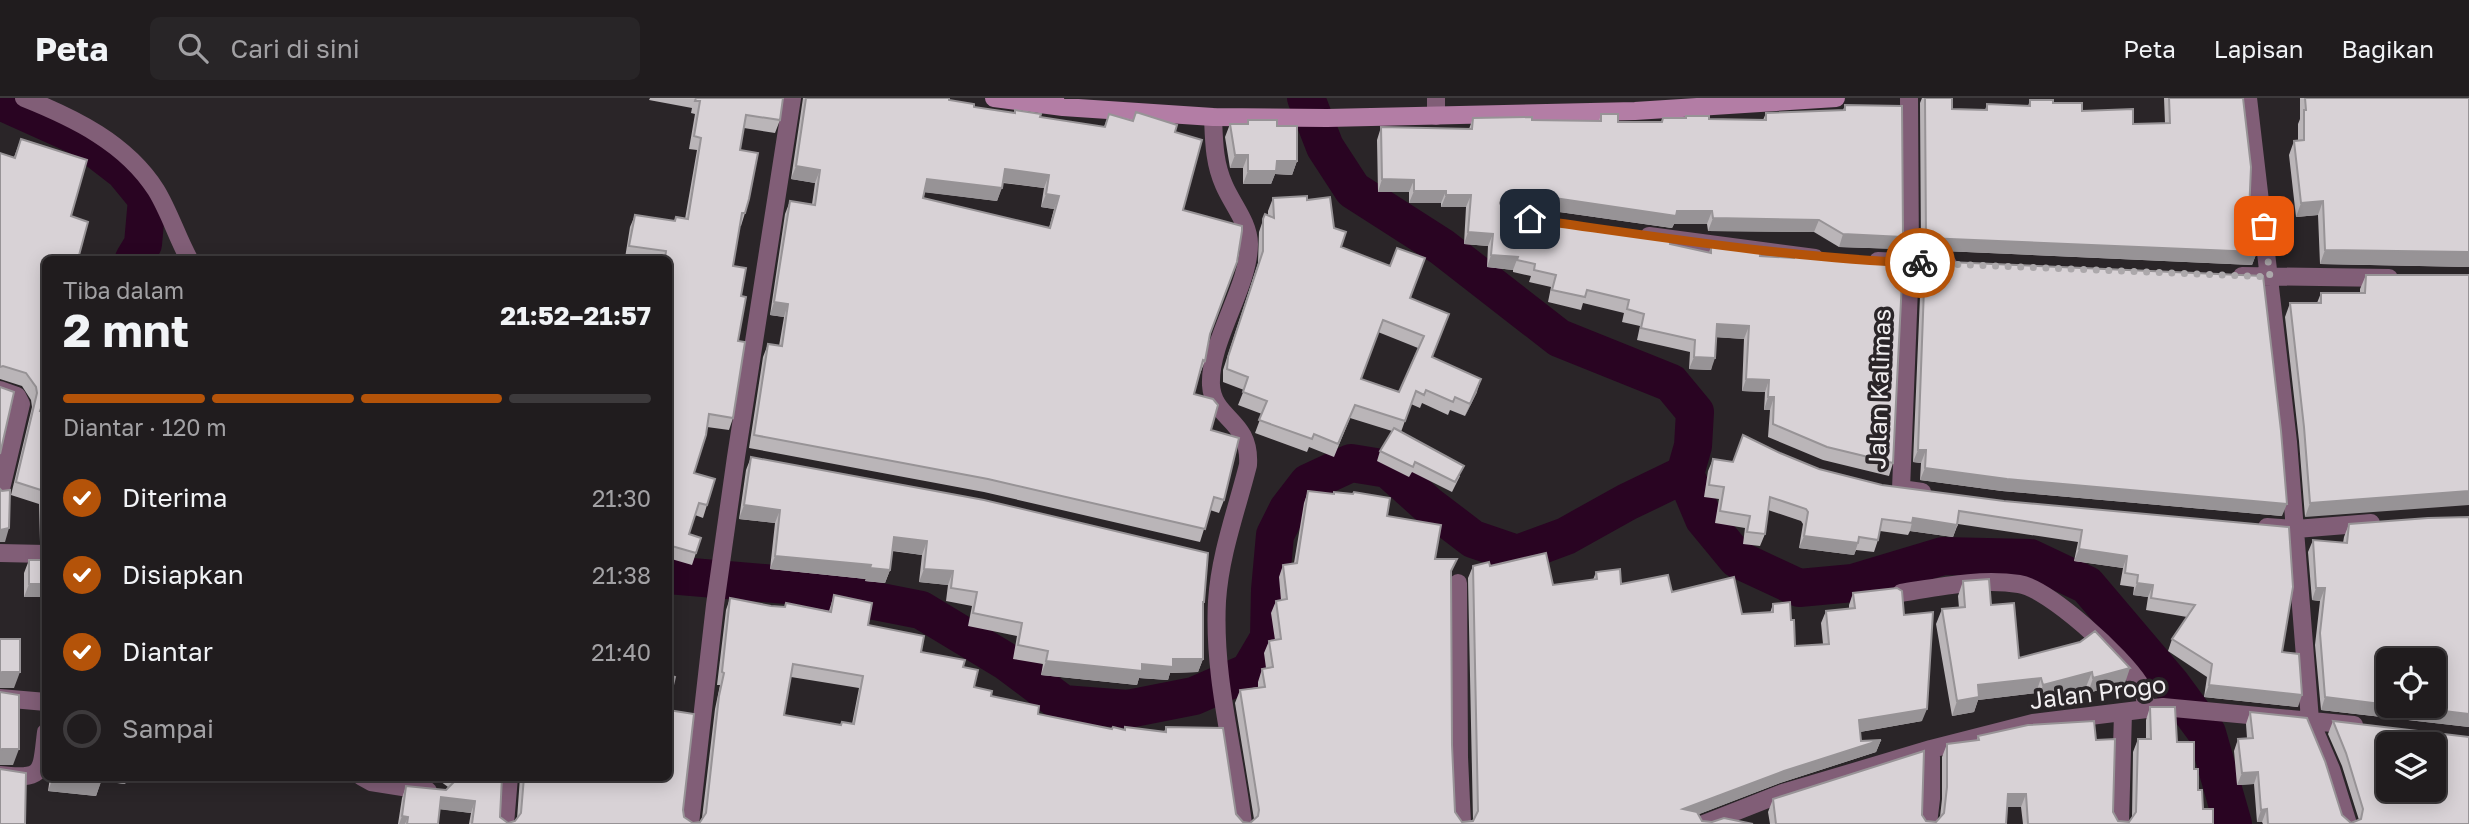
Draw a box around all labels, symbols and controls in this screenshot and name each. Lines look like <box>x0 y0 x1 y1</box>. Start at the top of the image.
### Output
search box <box>150 17 640 80</box>
text: Peta <box>35 29 108 68</box>
icon: search <box>174 29 212 67</box>
text: Cari di sini <box>230 33 360 64</box>
text: Peta <box>2123 34 2176 63</box>
text: Lapisan <box>2214 34 2304 63</box>
text: Bagikan <box>2342 34 2434 63</box>
pin <box>1500 189 1560 249</box>
pin <box>2234 196 2294 256</box>
icon: home <box>1511 200 1549 238</box>
icon: bag <box>2245 207 2283 245</box>
courier <box>1885 228 1955 298</box>
icon: bike <box>1901 244 1939 282</box>
text: Tiba dalam <box>63 276 184 304</box>
text: 21:52–21:57 <box>500 300 651 331</box>
text: 2 mnt <box>63 302 189 357</box>
street label: Jalan Kalimas <box>1861 308 1896 470</box>
text: Diantar · 120 m <box>63 413 227 441</box>
icon: check <box>63 479 101 517</box>
text: Diterima <box>122 482 227 513</box>
text: 21:30 <box>592 484 651 512</box>
icon: check <box>63 556 101 594</box>
text: Disiapkan <box>122 559 244 590</box>
text: 21:38 <box>592 561 651 589</box>
icon: check <box>63 633 101 671</box>
text: Diantar <box>122 636 213 667</box>
text: 21:40 <box>591 638 651 666</box>
map controls <box>2376 648 2446 802</box>
button: locate <box>2376 648 2446 718</box>
street label: Jalan Progo <box>2028 669 2168 714</box>
text: Sampai <box>122 713 214 744</box>
button: layers <box>2376 732 2446 802</box>

